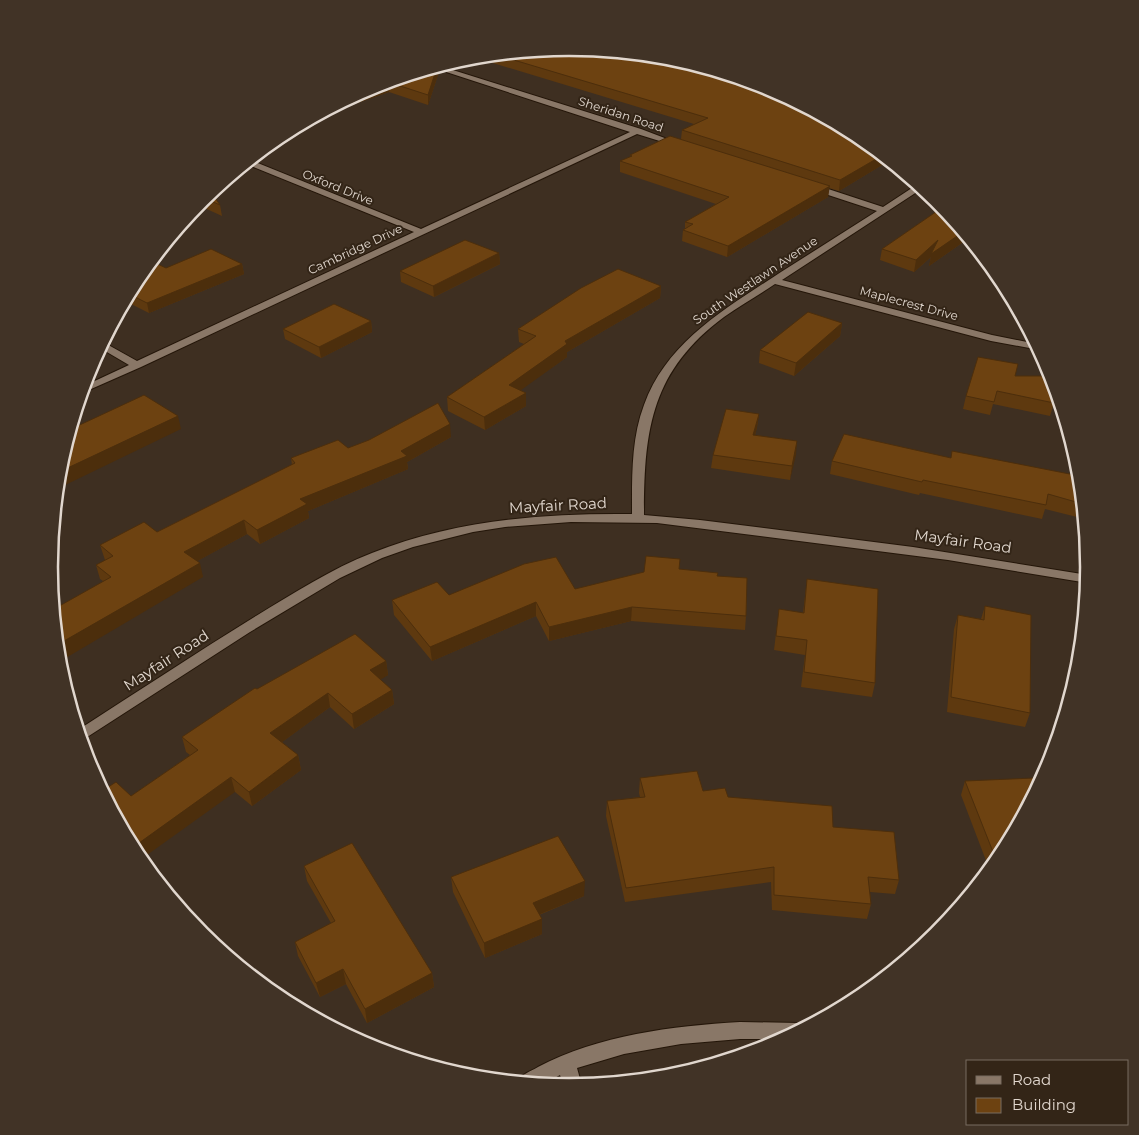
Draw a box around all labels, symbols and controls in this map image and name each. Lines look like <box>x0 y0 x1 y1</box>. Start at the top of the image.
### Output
street label: Sheridan Road <box>577 93 665 135</box>
street label: Oxford Drive <box>300 166 376 208</box>
street label: Cambridge Drive <box>305 221 405 277</box>
street label: South Westlawn Avenue <box>690 233 820 327</box>
street label: Maplecrest Drive <box>858 283 960 323</box>
street label: Mayfair Road <box>509 493 607 517</box>
street label: Mayfair Road <box>913 525 1013 557</box>
street label: Mayfair Road <box>120 625 212 695</box>
legend <box>966 1060 1129 1125</box>
text: Road <box>1012 1070 1051 1089</box>
text: Building <box>1012 1095 1076 1114</box>

